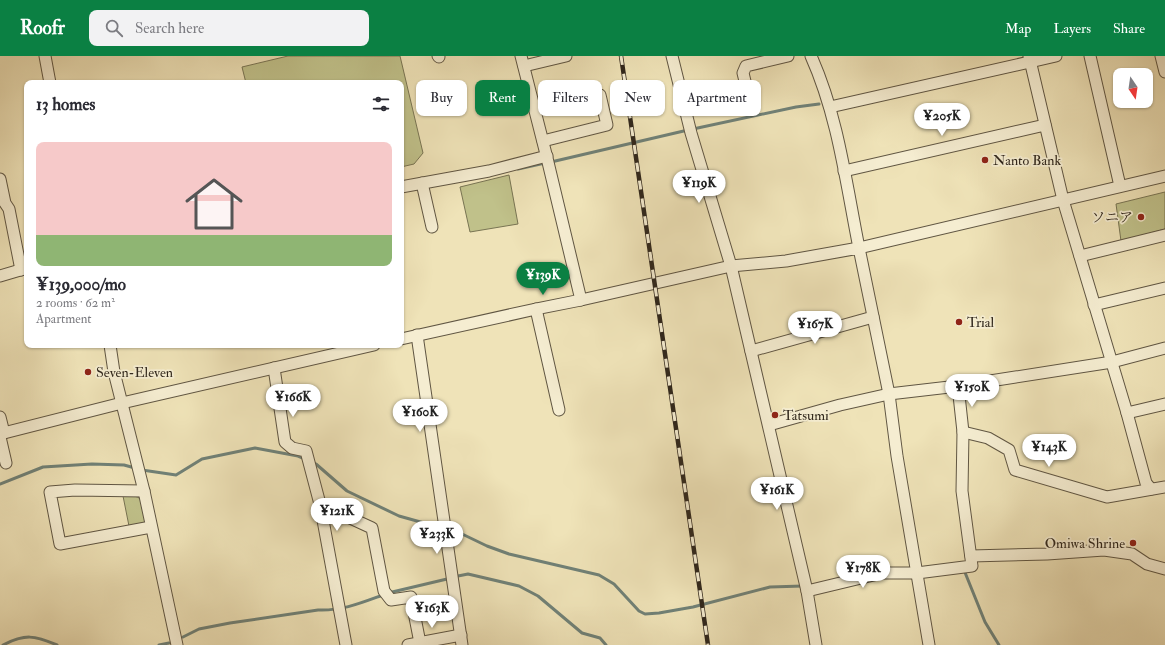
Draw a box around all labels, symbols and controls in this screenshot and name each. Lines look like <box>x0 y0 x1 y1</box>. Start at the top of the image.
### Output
search box <box>89 10 369 46</box>
text: Roofr <box>20 16 65 40</box>
icon: search <box>103 17 125 39</box>
text: Search here <box>135 19 204 38</box>
text: Map <box>1005 20 1031 37</box>
text: Layers <box>1053 20 1091 37</box>
text: Share <box>1113 20 1145 37</box>
north arrow <box>1113 68 1153 108</box>
map controls <box>1113 68 1153 108</box>
chip: Buy <box>416 80 467 116</box>
chip: Rent <box>475 80 530 116</box>
chip: Filters <box>538 80 602 116</box>
chip: New <box>610 80 665 116</box>
chip: Apartment <box>673 80 761 116</box>
icon: filters <box>370 93 392 115</box>
text: 13 homes <box>36 94 95 115</box>
pin: ¥205K <box>914 103 970 137</box>
text: ¥205K <box>923 108 961 124</box>
place label: Nanto Bank <box>993 152 1061 169</box>
marker: Nanto Bank <box>980 155 990 165</box>
icon: home <box>178 168 250 240</box>
pin: ¥119K <box>671 170 727 204</box>
text: ¥119K <box>682 175 716 191</box>
place label: ソニア <box>1091 209 1133 226</box>
marker: ソニア <box>1136 212 1146 222</box>
pin: ¥139K <box>515 262 571 296</box>
text: ¥139K <box>525 267 561 283</box>
text: ¥139,000/mo <box>36 274 126 295</box>
text: 2 rooms · 62 m² <box>36 295 115 311</box>
text: Apartment <box>36 311 92 327</box>
pin: ¥167K <box>787 311 843 345</box>
place label: Trial <box>967 314 995 331</box>
text: ¥167K <box>797 316 833 332</box>
marker: Trial <box>954 317 964 327</box>
place label: Seven-Eleven <box>96 364 173 381</box>
marker: Seven-Eleven <box>83 367 93 377</box>
pin: ¥150K <box>944 374 1000 408</box>
text: ¥150K <box>954 379 990 395</box>
pin: ¥166K <box>265 384 321 418</box>
text: ¥166K <box>275 389 311 405</box>
pin: ¥160K <box>392 399 448 433</box>
text: ¥160K <box>402 404 438 420</box>
place label: Tatsumi <box>783 407 829 424</box>
marker: Tatsumi <box>770 410 780 420</box>
pin: ¥143K <box>1021 434 1077 468</box>
text: ¥143K <box>1031 439 1067 455</box>
pin: ¥161K <box>749 477 805 511</box>
text: ¥161K <box>760 482 794 498</box>
pin: ¥121K <box>309 498 365 532</box>
text: ¥121K <box>320 503 354 519</box>
pin: ¥233K <box>409 521 465 555</box>
text: ¥233K <box>419 526 455 542</box>
place label: Omiwa Shrine <box>1045 535 1125 552</box>
marker: Omiwa Shrine <box>1128 538 1138 548</box>
pin: ¥178K <box>835 555 891 589</box>
text: ¥178K <box>845 560 881 576</box>
pin: ¥163K <box>404 595 460 629</box>
text: ¥163K <box>415 600 449 616</box>

